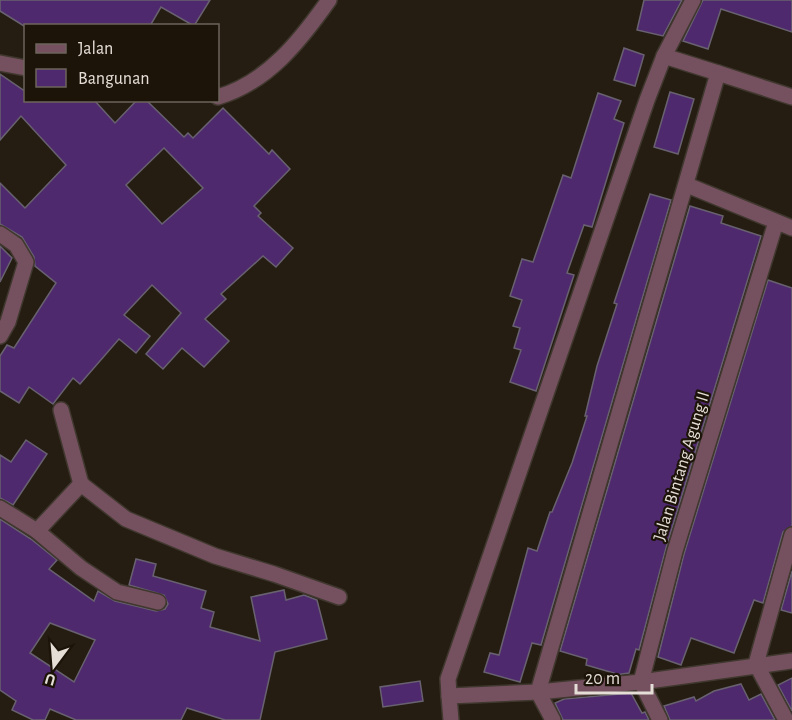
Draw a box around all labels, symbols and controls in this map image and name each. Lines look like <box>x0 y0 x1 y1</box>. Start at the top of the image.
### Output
legend <box>24 24 219 102</box>
text: Jalan <box>78 40 113 58</box>
text: Bangunan <box>78 70 150 88</box>
street label: Jalan Bintang Agung II <box>651 389 713 543</box>
north arrow <box>24 636 84 696</box>
scale bar <box>576 657 652 695</box>
text: U <box>43 670 57 689</box>
text: 20 m <box>585 670 620 688</box>

